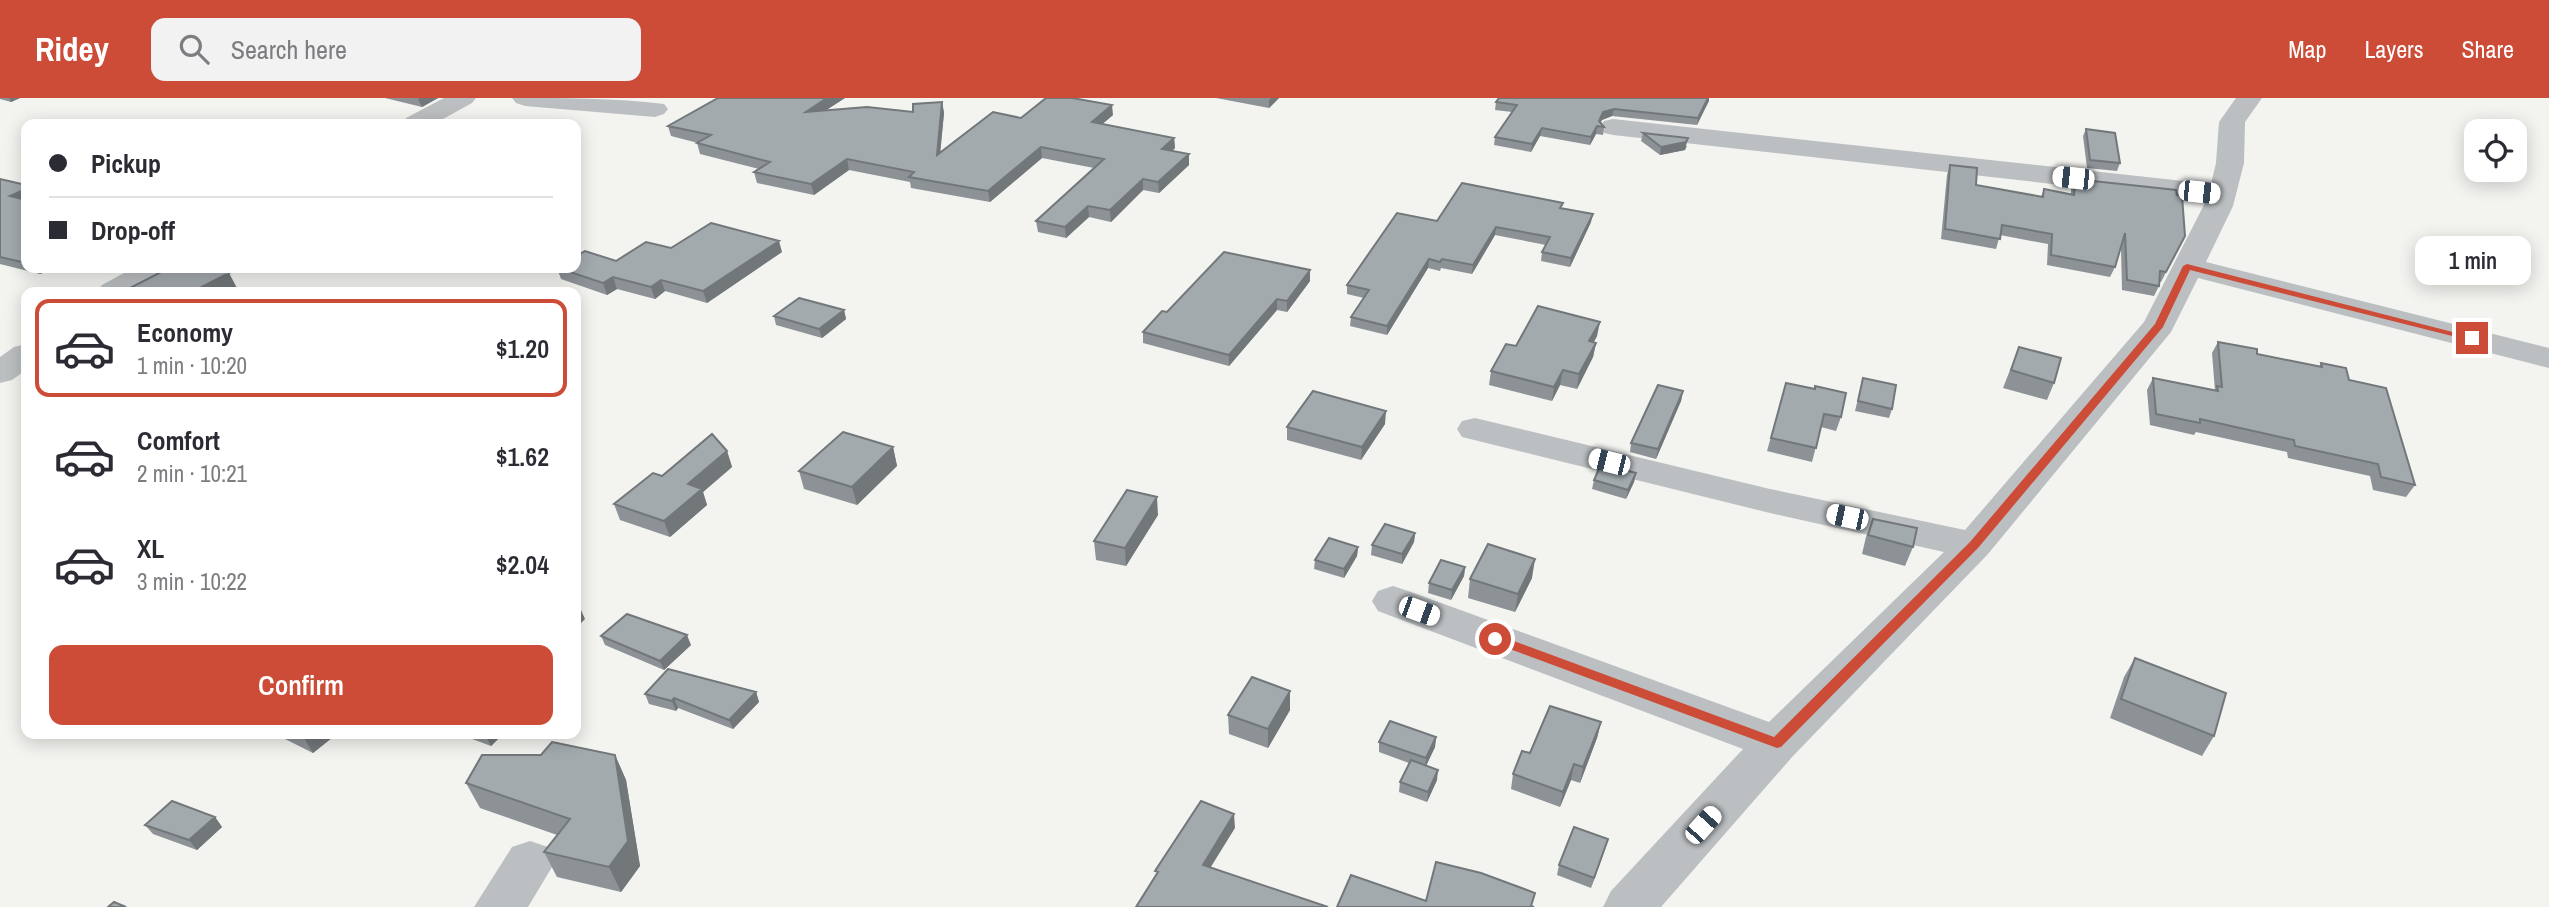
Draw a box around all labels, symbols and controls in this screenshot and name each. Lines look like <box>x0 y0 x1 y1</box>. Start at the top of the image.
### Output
search box <box>151 18 641 81</box>
text: Ridey <box>35 27 109 71</box>
icon: search <box>175 30 213 68</box>
text: Search here <box>231 32 347 67</box>
text: Map <box>2288 33 2326 65</box>
text: Layers <box>2364 33 2423 65</box>
text: Share <box>2461 33 2514 65</box>
map controls <box>2464 119 2527 182</box>
button: locate <box>2464 119 2527 182</box>
text: Pickup <box>91 146 161 181</box>
car <box>2052 165 2095 191</box>
car <box>2178 179 2221 205</box>
text: Drop-off <box>91 213 175 248</box>
callout: 1 min <box>2414 236 2530 286</box>
text: 1 min <box>2449 245 2497 276</box>
text: Economy <box>137 315 233 350</box>
icon: car <box>53 317 116 380</box>
route end <box>2456 322 2488 354</box>
text: $1.20 <box>496 331 549 366</box>
text: 1 min · 10:20 <box>137 350 247 381</box>
text: Comfort <box>137 423 220 458</box>
icon: car <box>53 425 116 488</box>
text: $1.62 <box>496 439 549 474</box>
car <box>1587 447 1632 477</box>
text: 2 min · 10:21 <box>137 458 247 489</box>
car <box>1825 502 1870 532</box>
text: XL <box>137 531 164 566</box>
icon: car <box>53 533 116 596</box>
text: $2.04 <box>496 547 549 582</box>
text: 3 min · 10:22 <box>137 566 247 597</box>
car <box>1396 594 1443 628</box>
route start <box>1479 623 1511 655</box>
button: Confirm <box>49 645 553 725</box>
car <box>1682 802 1725 848</box>

